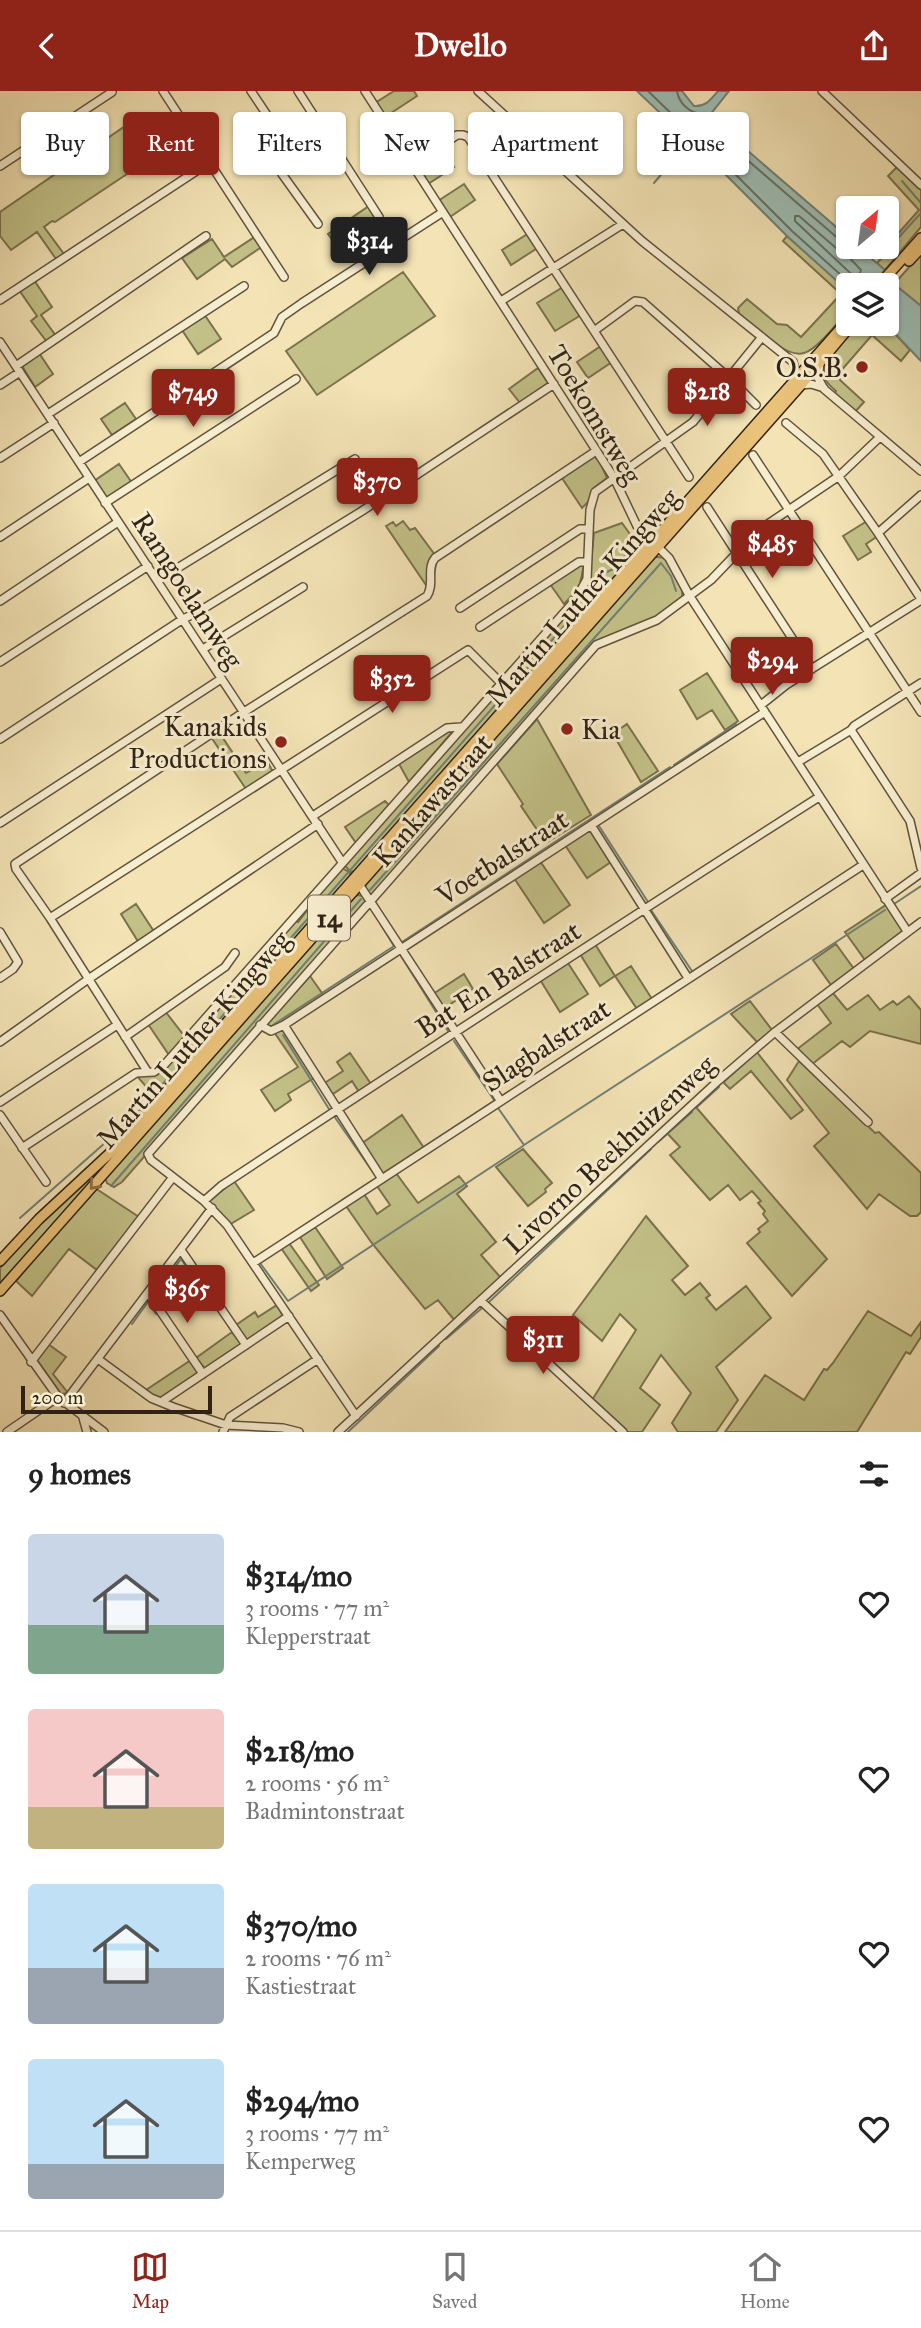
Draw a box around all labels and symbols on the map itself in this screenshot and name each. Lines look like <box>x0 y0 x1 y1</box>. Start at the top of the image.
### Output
north arrow <box>836 196 900 259</box>
pin: $314 <box>328 218 410 277</box>
street label: Toekomstweg <box>539 338 650 491</box>
place label: O.S.B. <box>775 350 848 385</box>
marker: O.S.B. <box>854 359 870 375</box>
pin: $749 <box>152 369 234 429</box>
pin: $218 <box>666 369 748 428</box>
pin: $370 <box>336 459 418 518</box>
street label: Martin Luther Kingweg <box>478 480 687 714</box>
street label: Ramgoelamweg <box>124 505 252 676</box>
pin: $485 <box>731 521 813 580</box>
pin: $294 <box>731 637 813 697</box>
pin: $352 <box>351 655 433 715</box>
place label: Kanakids Productions <box>129 709 267 776</box>
place label: Kia <box>581 712 621 747</box>
marker: Kia <box>559 721 575 737</box>
street label: Kankawastraat <box>365 726 500 874</box>
marker: Kanakids Productions <box>273 734 289 750</box>
street label: Voetbalstraat <box>429 802 575 914</box>
road number: 14 <box>308 895 350 940</box>
street label: Bat En Balstraat <box>409 913 587 1046</box>
street label: Martin Luther Kingweg <box>89 922 298 1156</box>
street label: Slagbalstraat <box>476 991 617 1100</box>
street label: Livorno Beekhuizenweg <box>496 1047 723 1261</box>
one-way arrow <box>90 1177 103 1190</box>
pin: $365 <box>146 1265 228 1325</box>
pin: $311 <box>502 1317 584 1376</box>
scale bar <box>21 1383 212 1415</box>

